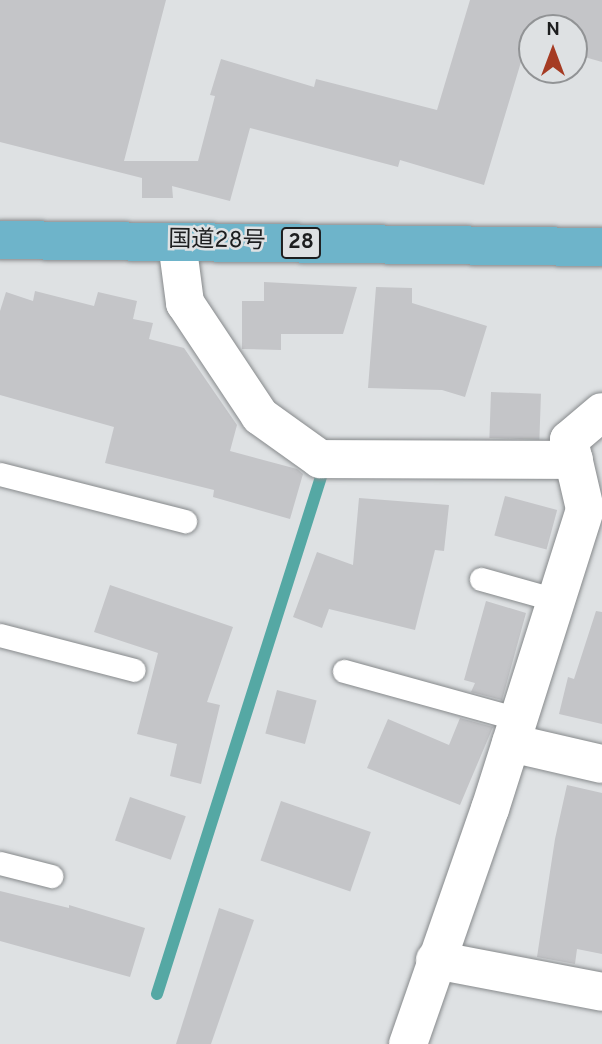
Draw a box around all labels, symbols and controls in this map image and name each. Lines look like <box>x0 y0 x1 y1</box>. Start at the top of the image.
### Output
north arrow <box>518 14 588 84</box>
text: N <box>546 18 560 42</box>
road number: 28 <box>280 226 322 260</box>
street label: 国道28号 <box>168 227 266 257</box>

